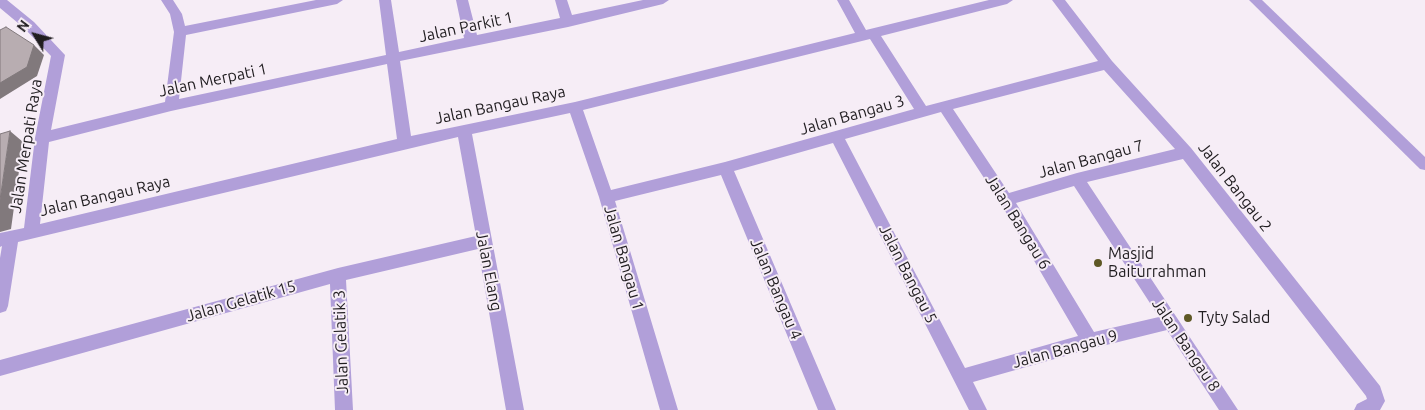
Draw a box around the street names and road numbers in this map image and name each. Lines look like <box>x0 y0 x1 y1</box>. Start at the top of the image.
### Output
street label: Jalan Parkit 1 <box>417 8 515 46</box>
street label: Jalan Merpati 1 <box>157 59 269 101</box>
street label: Jalan Merpati Raya <box>6 78 46 214</box>
street label: Jalan Bangau Raya <box>433 82 567 128</box>
street label: Jalan Bangau 3 <box>797 91 907 139</box>
street label: Jalan Bangau 7 <box>1036 136 1146 182</box>
street label: Jalan Bangau 2 <box>1194 138 1276 236</box>
street label: Jalan Bangau 6 <box>981 171 1055 273</box>
street label: Jalan Bangau Raya <box>38 172 172 220</box>
street label: Jalan Bangau 1 <box>600 203 648 313</box>
street label: Jalan Bangau 5 <box>875 221 941 327</box>
street label: Jalan Elang <box>472 229 506 313</box>
street label: Jalan Bangau 4 <box>746 235 806 343</box>
street label: Jalan Gelatik 15 <box>184 276 298 326</box>
street label: Jalan Gelatik 3 <box>330 290 352 394</box>
street label: Jalan Bangau 8 <box>1148 295 1224 395</box>
street label: Jalan Bangau 9 <box>1010 326 1120 372</box>

